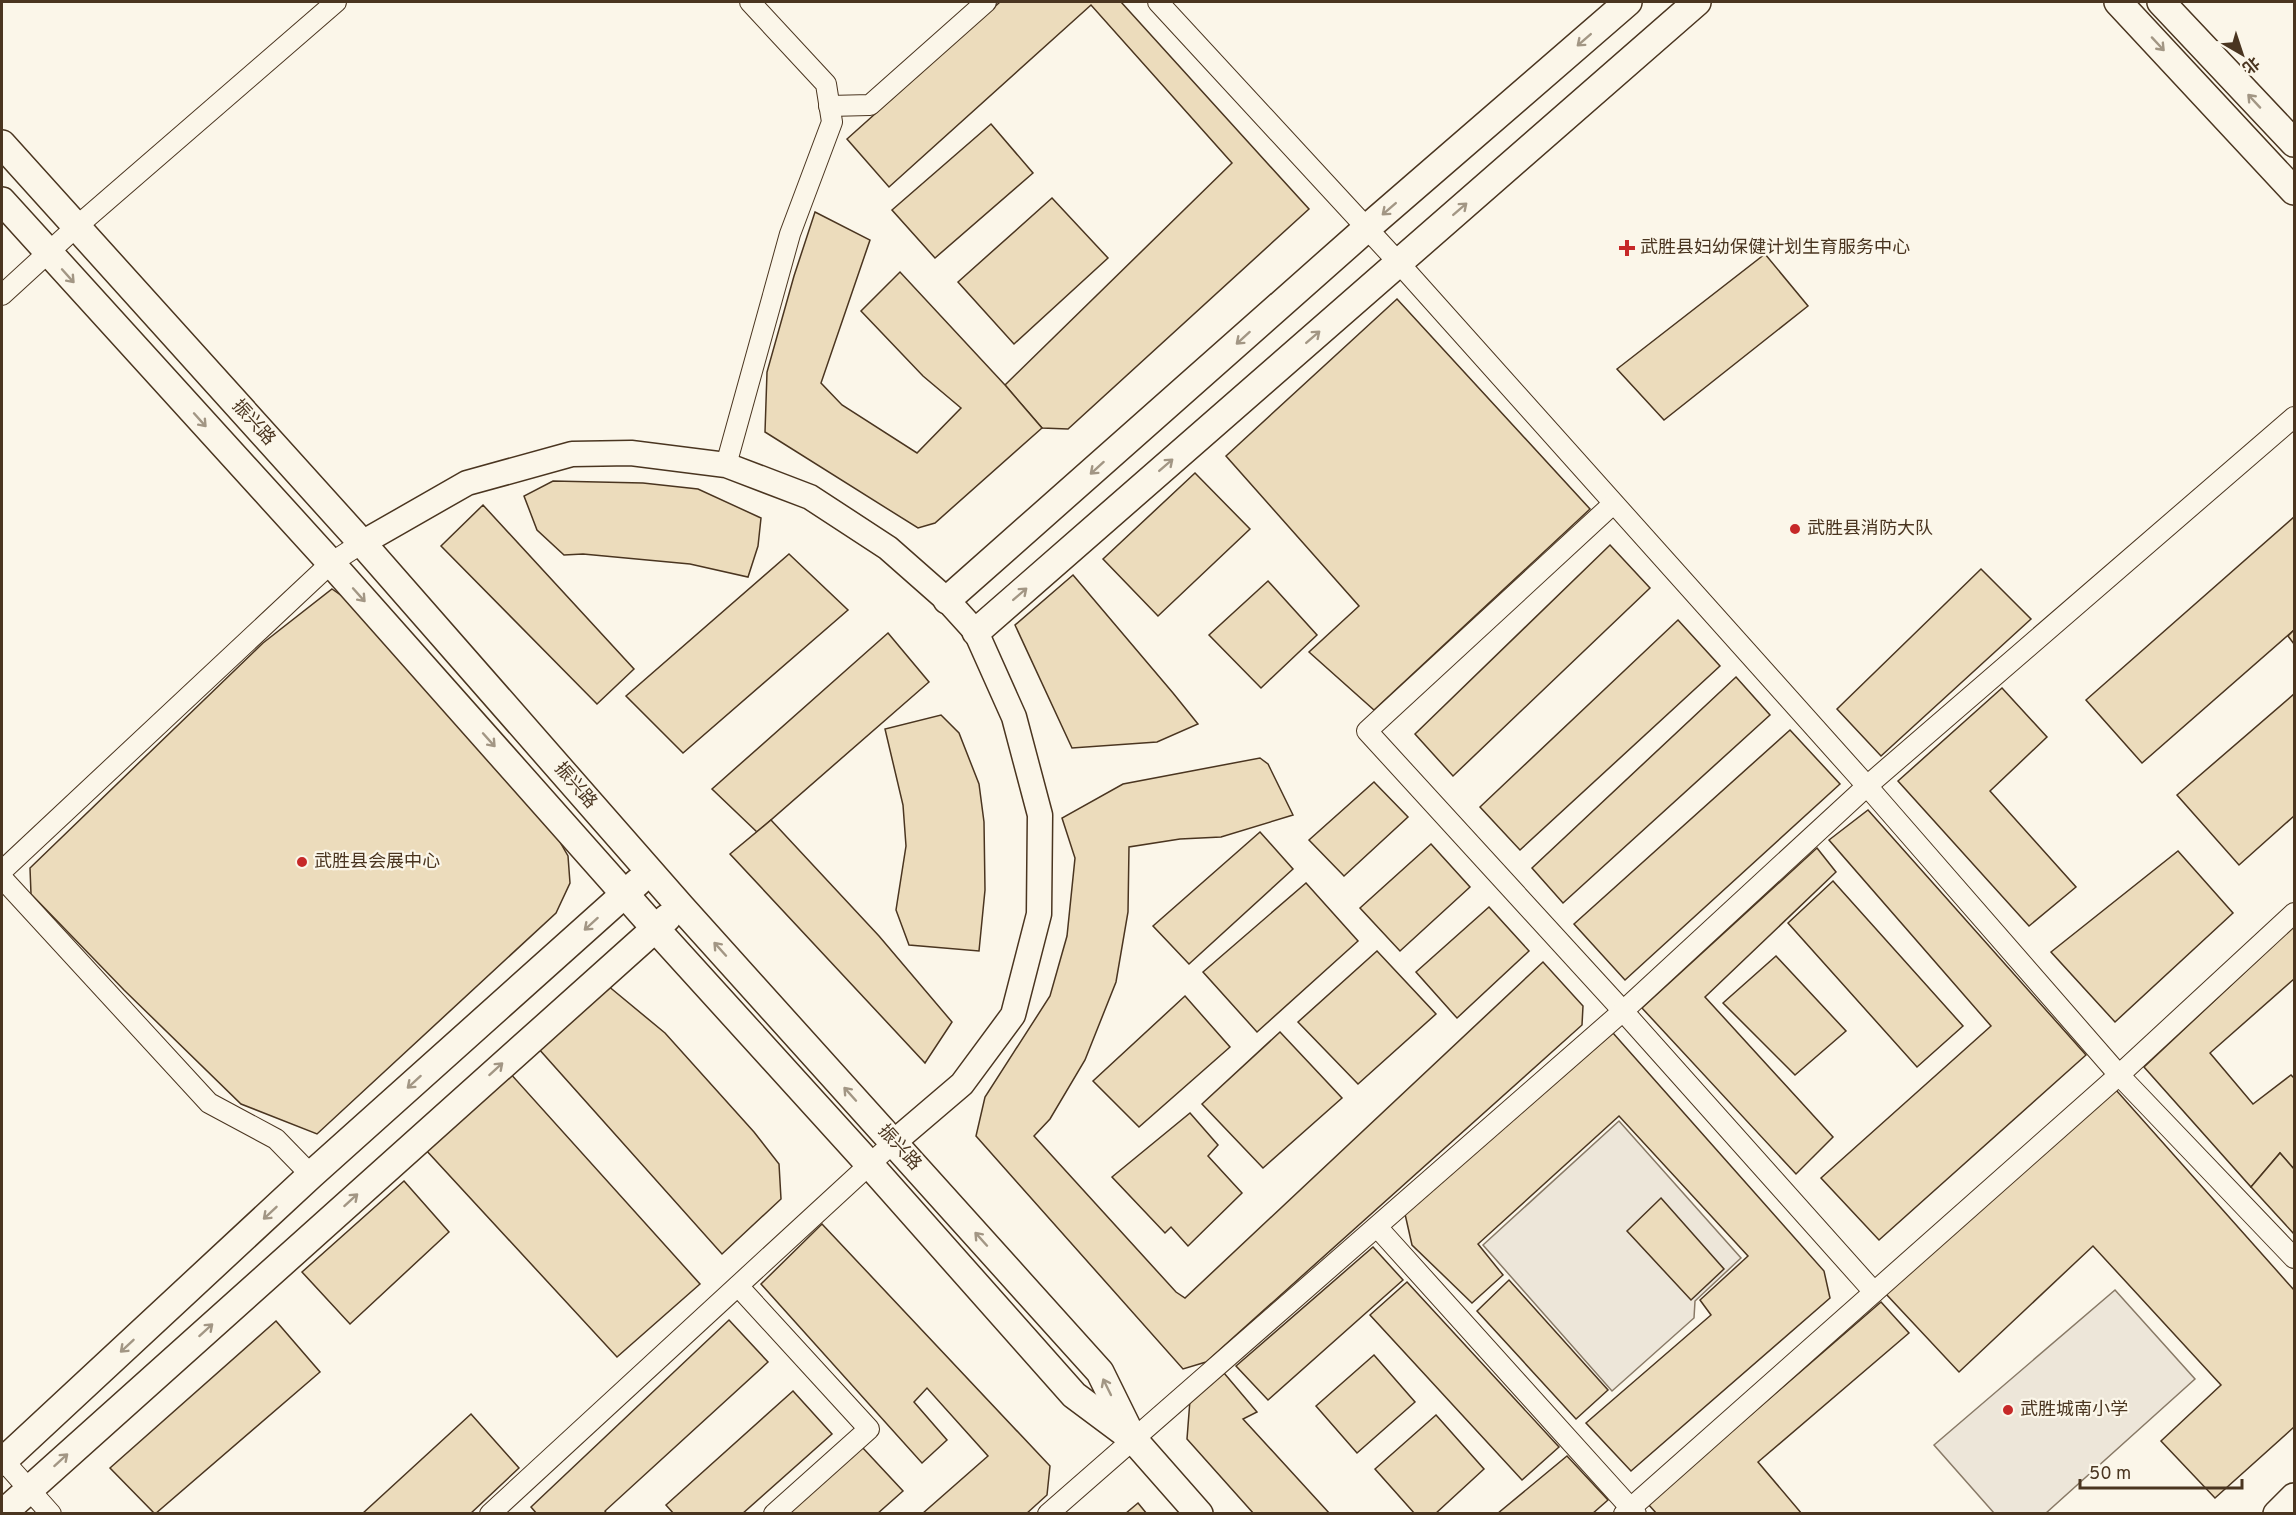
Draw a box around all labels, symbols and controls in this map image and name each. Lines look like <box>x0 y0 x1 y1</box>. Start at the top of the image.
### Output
north arrow <box>2212 24 2272 84</box>
one-way arrow <box>1576 33 1591 47</box>
one-way arrow <box>2151 37 2165 52</box>
text: 北 <box>2238 51 2263 77</box>
one-way arrow <box>2247 93 2262 108</box>
one-way arrow <box>1382 202 1397 216</box>
one-way arrow <box>1452 202 1467 216</box>
place label: 武胜县妇幼保健计划生育服务中心 <box>1640 237 1910 260</box>
marker: 武胜县妇幼保健计划生育服务中心 <box>1618 239 1636 257</box>
one-way arrow <box>61 268 76 283</box>
one-way arrow <box>1305 330 1320 344</box>
one-way arrow <box>1236 331 1251 345</box>
street label: 振兴路 <box>226 395 280 451</box>
one-way arrow <box>193 412 207 427</box>
one-way arrow <box>1158 459 1174 473</box>
one-way arrow <box>1090 461 1105 475</box>
place label: 武胜县消防大队 <box>1807 518 1933 541</box>
marker: 武胜县消防大队 <box>1788 522 1802 536</box>
one-way arrow <box>353 587 366 603</box>
one-way arrow <box>1012 587 1027 601</box>
one-way arrow <box>482 733 496 748</box>
street label: 振兴路 <box>549 758 601 814</box>
place label: 武胜县会展中心 <box>314 851 440 874</box>
marker: 武胜县会展中心 <box>295 855 309 869</box>
one-way arrow <box>584 917 599 931</box>
one-way arrow <box>712 942 727 957</box>
one-way arrow <box>488 1062 503 1076</box>
one-way arrow <box>407 1075 422 1089</box>
one-way arrow <box>843 1087 857 1102</box>
street label: 振兴路 <box>872 1120 926 1176</box>
one-way arrow <box>343 1193 358 1207</box>
one-way arrow <box>262 1206 277 1220</box>
one-way arrow <box>974 1232 988 1247</box>
one-way arrow <box>198 1323 213 1337</box>
one-way arrow <box>120 1339 135 1353</box>
one-way arrow <box>1101 1378 1113 1396</box>
place label: 武胜城南小学 <box>2020 1399 2128 1422</box>
marker: 武胜城南小学 <box>2001 1403 2015 1417</box>
scale bar <box>2080 1452 2242 1490</box>
one-way arrow <box>53 1453 68 1467</box>
text: 50 m <box>2089 1463 2131 1486</box>

